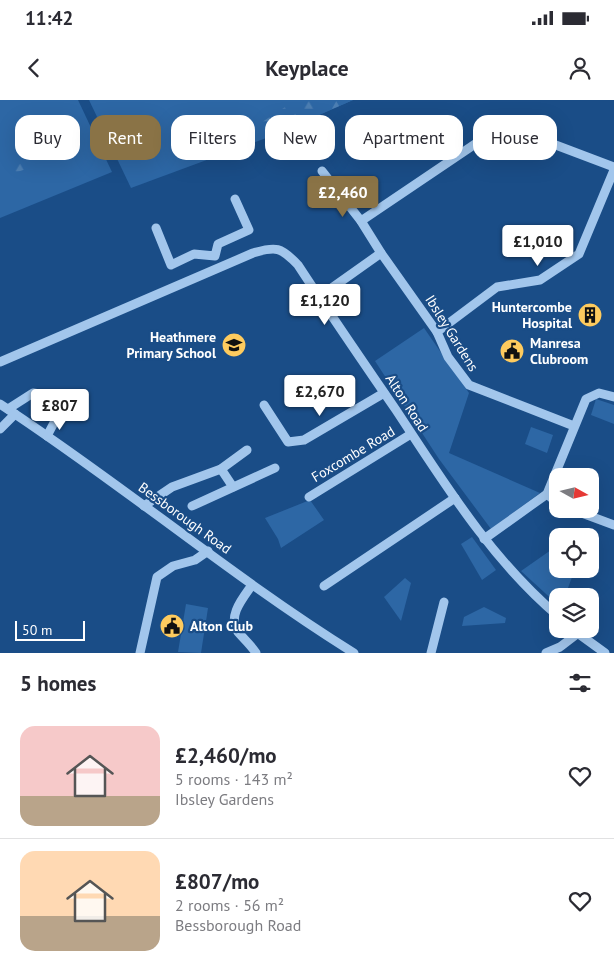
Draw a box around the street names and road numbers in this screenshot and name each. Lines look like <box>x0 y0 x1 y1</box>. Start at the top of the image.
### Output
street label: Ibsley Gardens <box>421 291 483 375</box>
street label: Alton Road <box>382 371 432 435</box>
street label: Foxcombe Road <box>308 422 398 486</box>
street label: Bessborough Road <box>135 478 235 558</box>

